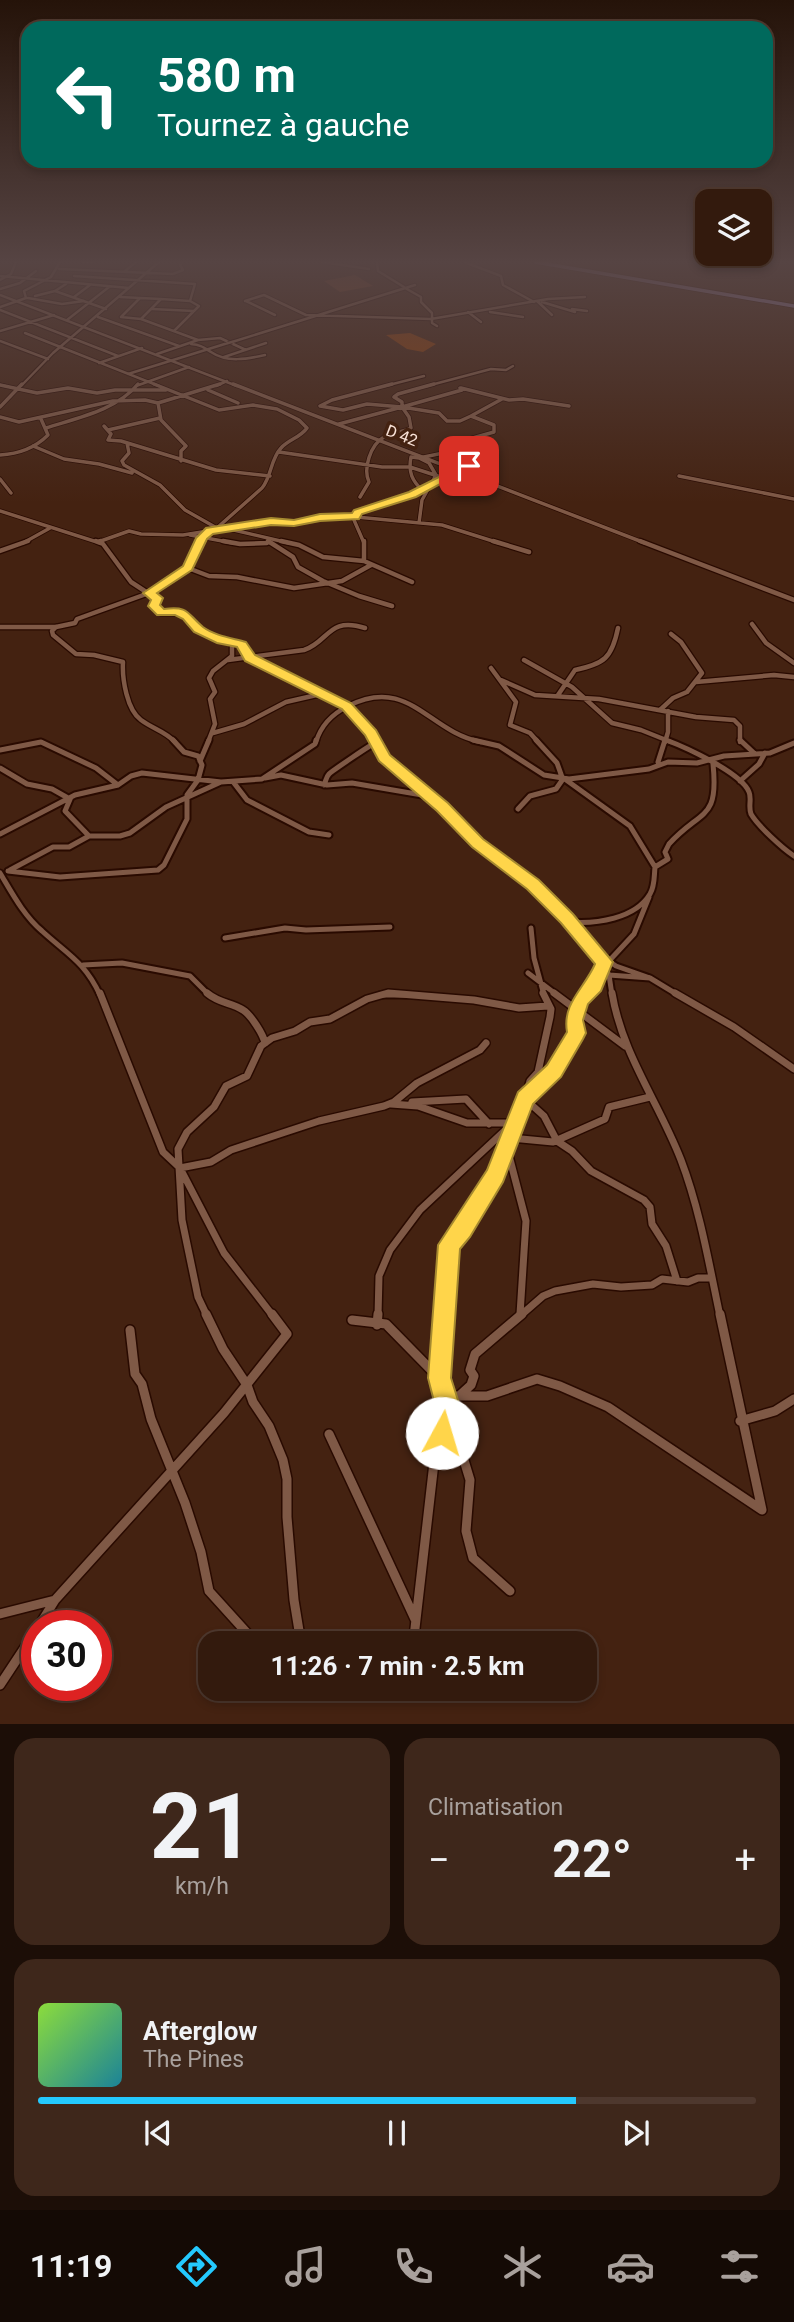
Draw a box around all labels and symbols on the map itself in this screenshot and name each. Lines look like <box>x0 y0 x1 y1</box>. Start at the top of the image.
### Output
street label: D 42 <box>383 421 420 450</box>
pin <box>439 436 499 496</box>
position arrow <box>405 1396 479 1470</box>
speed limit sign: 30 <box>21 1610 112 1701</box>

